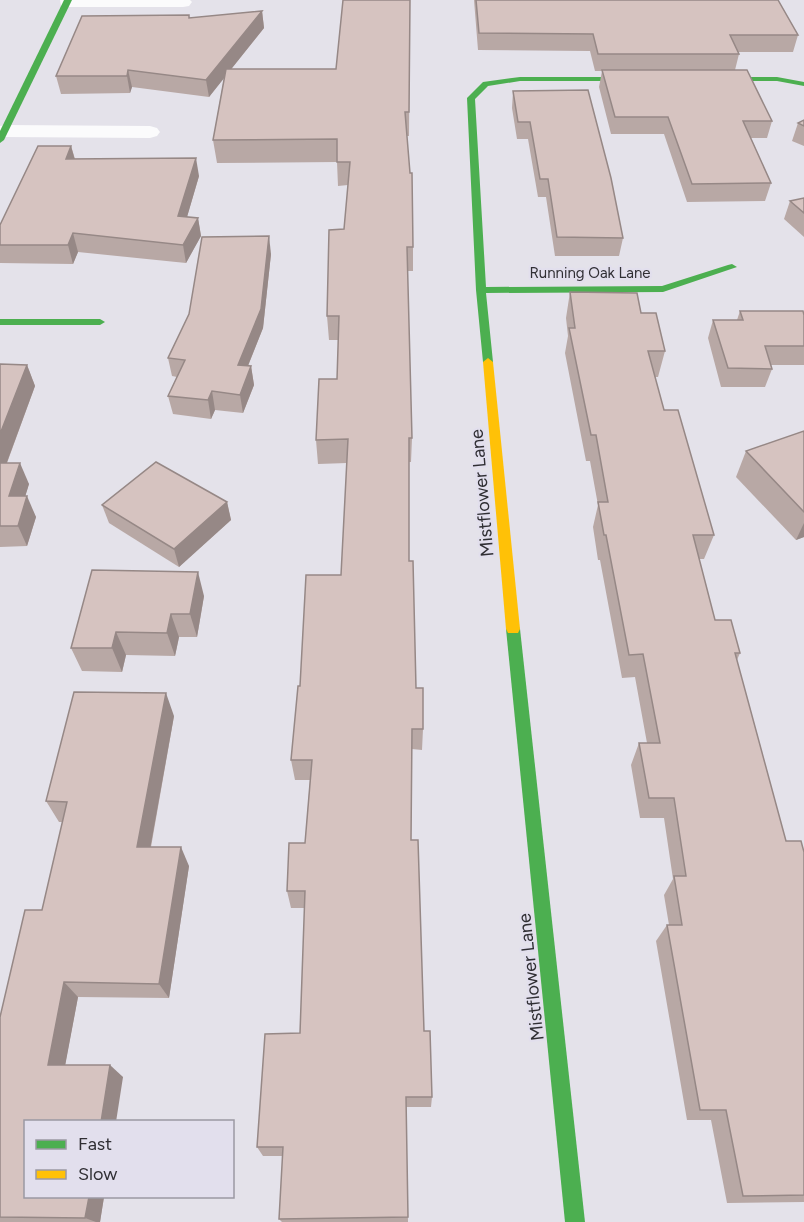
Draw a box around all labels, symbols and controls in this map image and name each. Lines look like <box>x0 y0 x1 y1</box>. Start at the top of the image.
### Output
street label: Running Oak Lane <box>529 264 651 282</box>
street label: Mistflower Lane <box>465 428 499 558</box>
street label: Mistflower Lane <box>513 912 549 1042</box>
legend <box>24 1120 234 1198</box>
text: Fast <box>78 1133 112 1155</box>
text: Slow <box>78 1163 117 1185</box>

